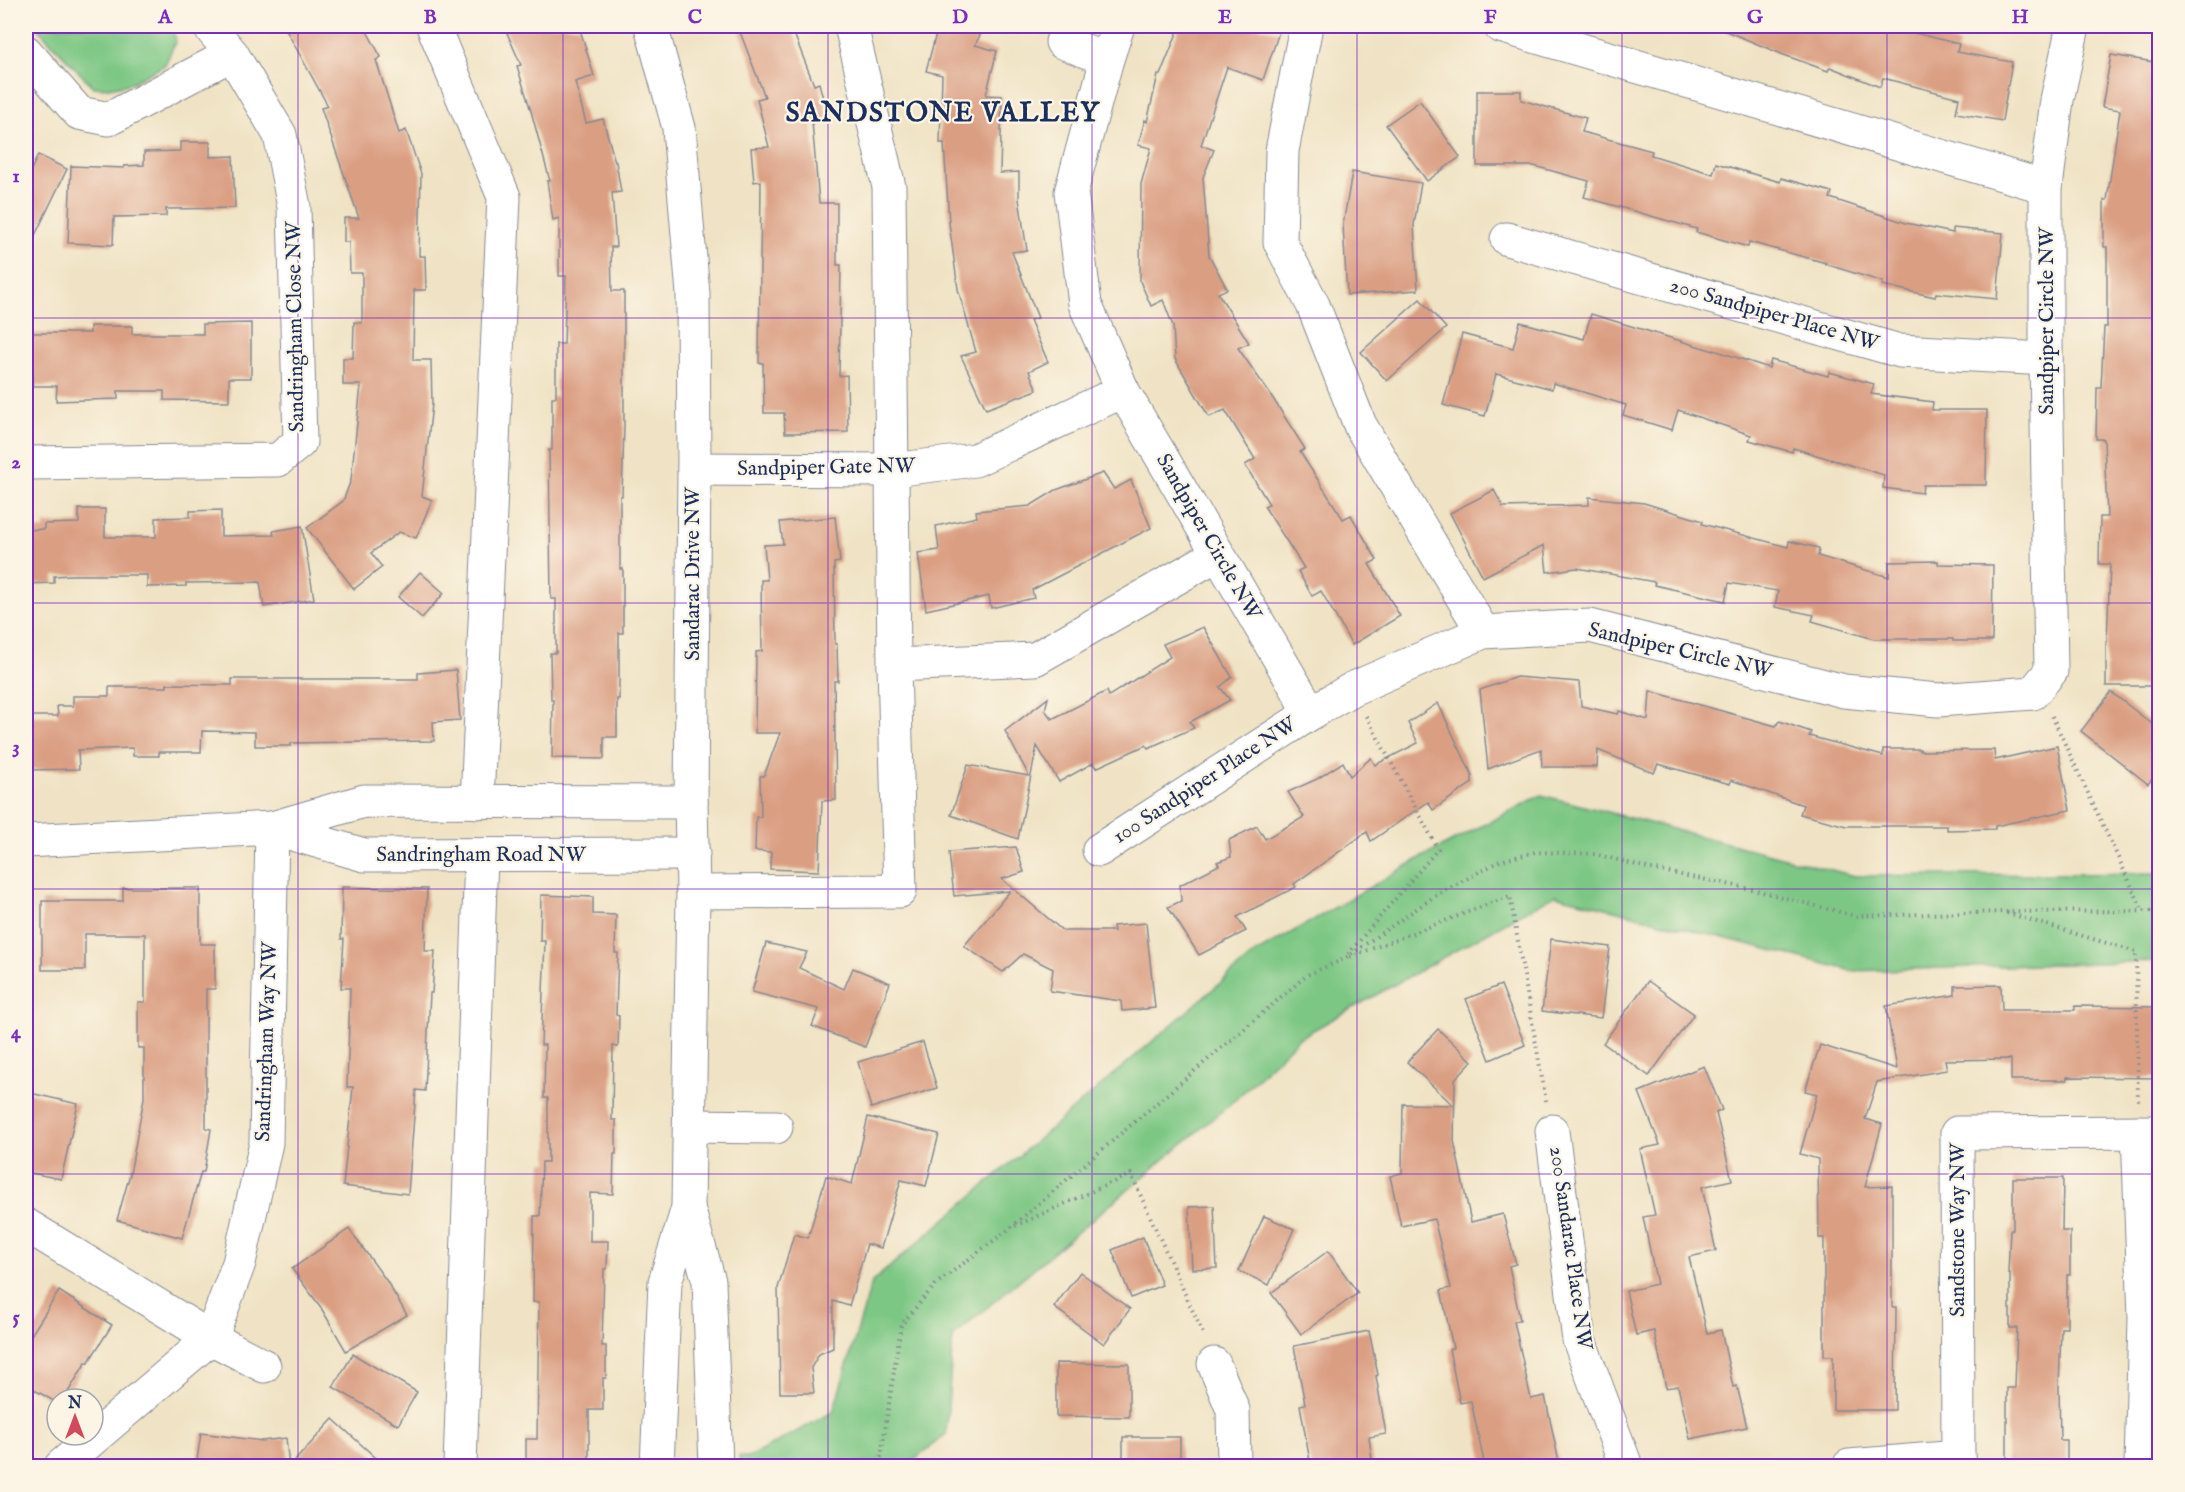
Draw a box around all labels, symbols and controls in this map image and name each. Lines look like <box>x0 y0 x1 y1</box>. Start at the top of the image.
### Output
text: A <box>157 5 173 30</box>
text: B <box>423 5 437 30</box>
text: C <box>688 5 702 30</box>
text: D <box>952 5 968 30</box>
text: E <box>1218 5 1232 30</box>
text: F <box>1484 5 1497 30</box>
text: G <box>1747 5 1764 30</box>
text: H <box>2011 5 2029 30</box>
district label: SANDSTONE VALLEY <box>786 97 1100 131</box>
text: 1 <box>12 164 20 189</box>
street label: Sandringham Close NW <box>281 220 311 433</box>
street label: Sandpiper Circle NW <box>2034 226 2061 415</box>
street label: 200 Sandpiper Place NW <box>1667 272 1882 358</box>
street label: Sandpiper Circle NW <box>1149 449 1267 626</box>
text: 2 <box>11 450 21 475</box>
street label: Sandpiper Gate NW <box>737 453 916 483</box>
street label: Sandarac Drive NW <box>680 486 707 661</box>
street label: Sandpiper Circle NW <box>1585 617 1775 685</box>
street label: 100 Sandpiper Place NW <box>1108 711 1303 851</box>
text: 3 <box>12 735 20 760</box>
street label: Sandringham Road NW <box>376 842 587 869</box>
street label: Sandringham Way NW <box>250 941 284 1142</box>
text: 4 <box>11 1020 22 1045</box>
street label: Sandstone Way NW <box>1945 1142 1972 1317</box>
street label: 200 Sandarac Place NW <box>1542 1145 1598 1352</box>
text: 5 <box>12 1305 20 1330</box>
north arrow <box>45 1387 105 1447</box>
text: N <box>67 1394 82 1414</box>

